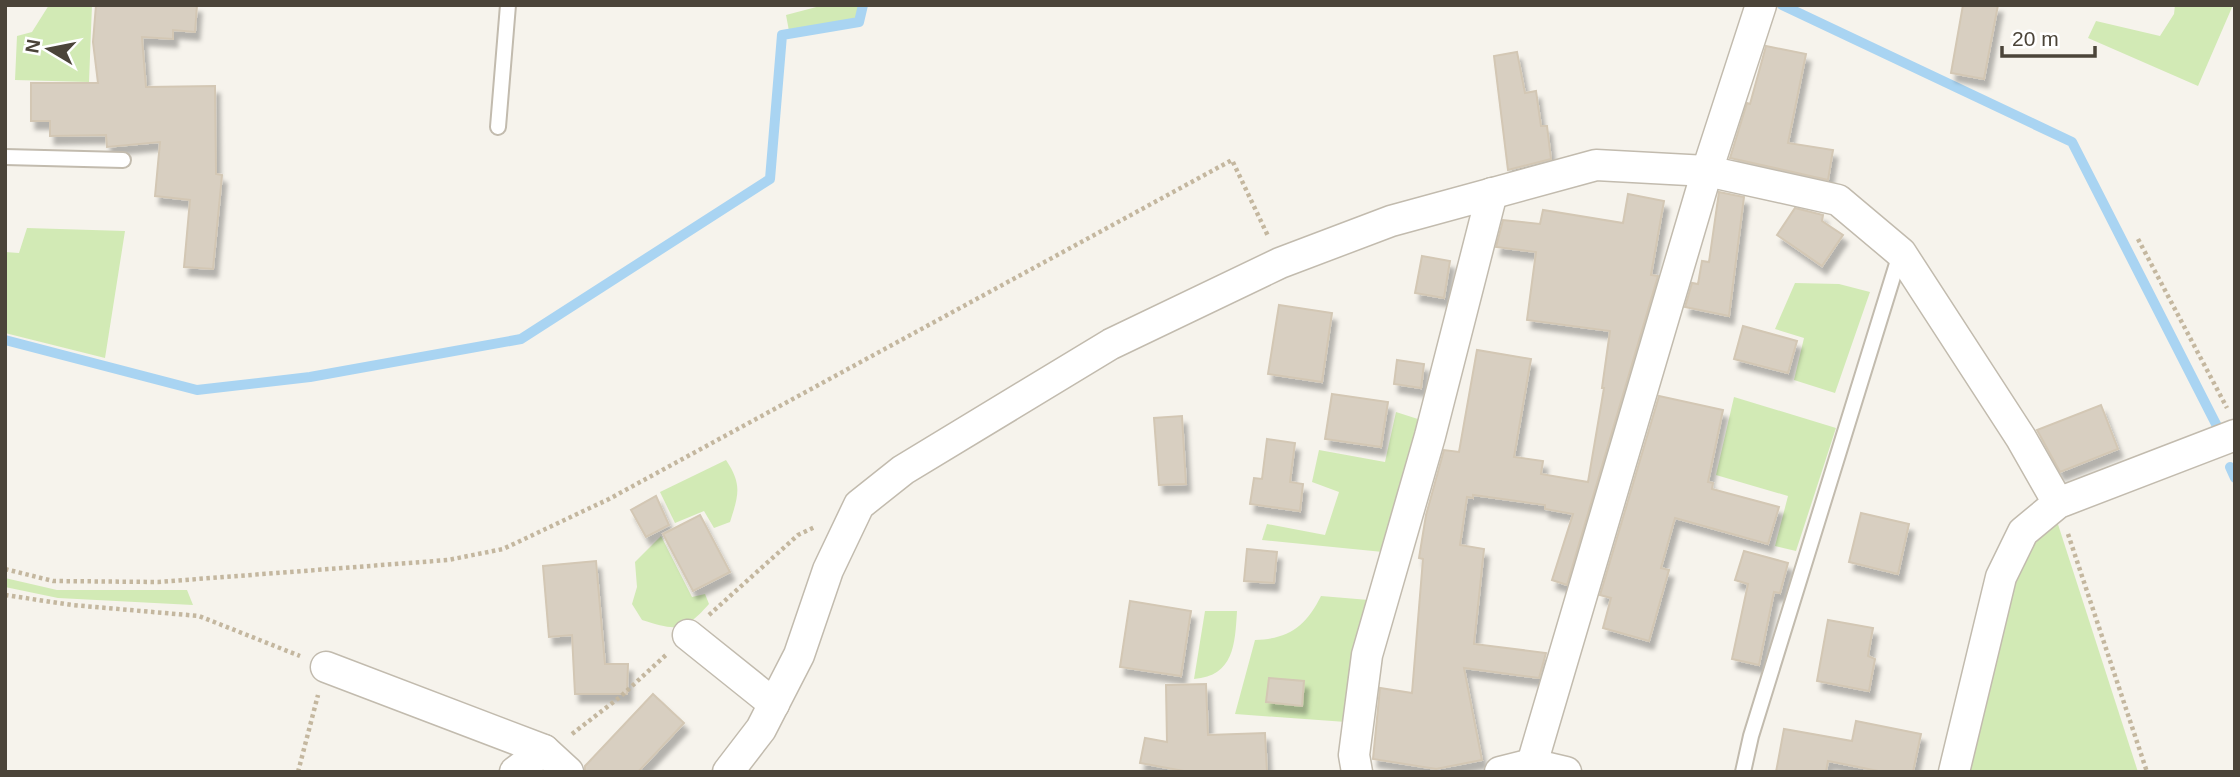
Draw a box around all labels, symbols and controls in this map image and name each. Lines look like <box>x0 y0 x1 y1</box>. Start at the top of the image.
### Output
north arrow <box>14 14 84 84</box>
scale bar <box>2002 14 2095 58</box>
text: 20 m <box>2012 27 2059 50</box>
text: N <box>21 38 44 55</box>

